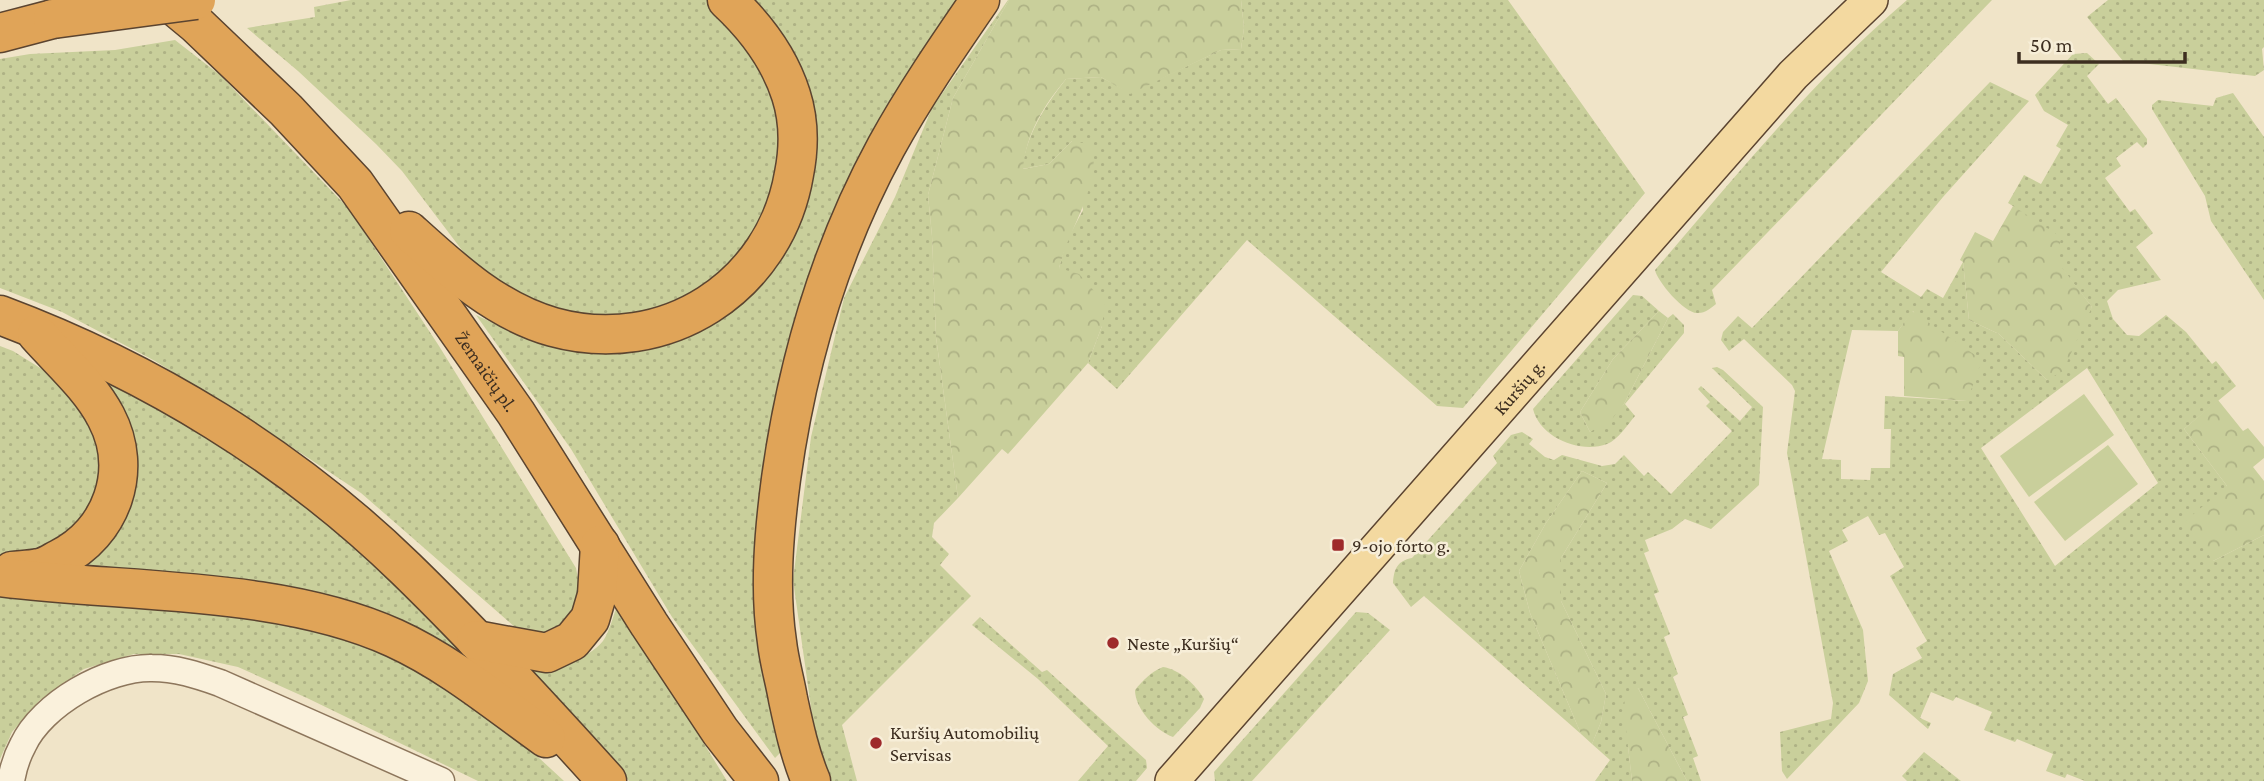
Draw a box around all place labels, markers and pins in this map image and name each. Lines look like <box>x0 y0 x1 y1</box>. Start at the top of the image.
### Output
place label: 9-ojo forto g. <box>1352 535 1450 557</box>
marker: 9-ojo forto g. <box>1330 537 1346 553</box>
place label: Neste „Kuršių“ <box>1127 633 1239 654</box>
marker: Neste „Kuršių“ <box>1105 635 1121 651</box>
place label: Kuršių Automobilių Servisas <box>890 722 1040 765</box>
marker: Kuršių Automobilių Servisas <box>868 735 884 751</box>

